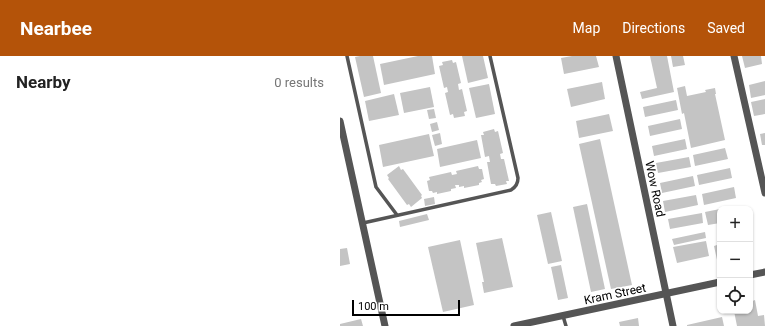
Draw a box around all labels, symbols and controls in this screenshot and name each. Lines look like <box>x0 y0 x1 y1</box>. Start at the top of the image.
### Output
text: Nearbee <box>20 17 92 40</box>
text: Map <box>573 20 600 36</box>
text: Directions <box>622 20 685 36</box>
text: Saved <box>707 20 745 36</box>
text: Nearby <box>16 72 71 92</box>
text: 0 results <box>274 75 324 90</box>
street label: Wow Road <box>642 160 668 218</box>
map controls <box>717 206 753 314</box>
button: + <box>717 206 753 242</box>
button: − <box>717 242 753 278</box>
button: locate <box>717 278 753 314</box>
street label: Kram Street <box>583 281 647 307</box>
scale bar <box>352 298 460 317</box>
text: 100 m <box>358 300 389 313</box>

